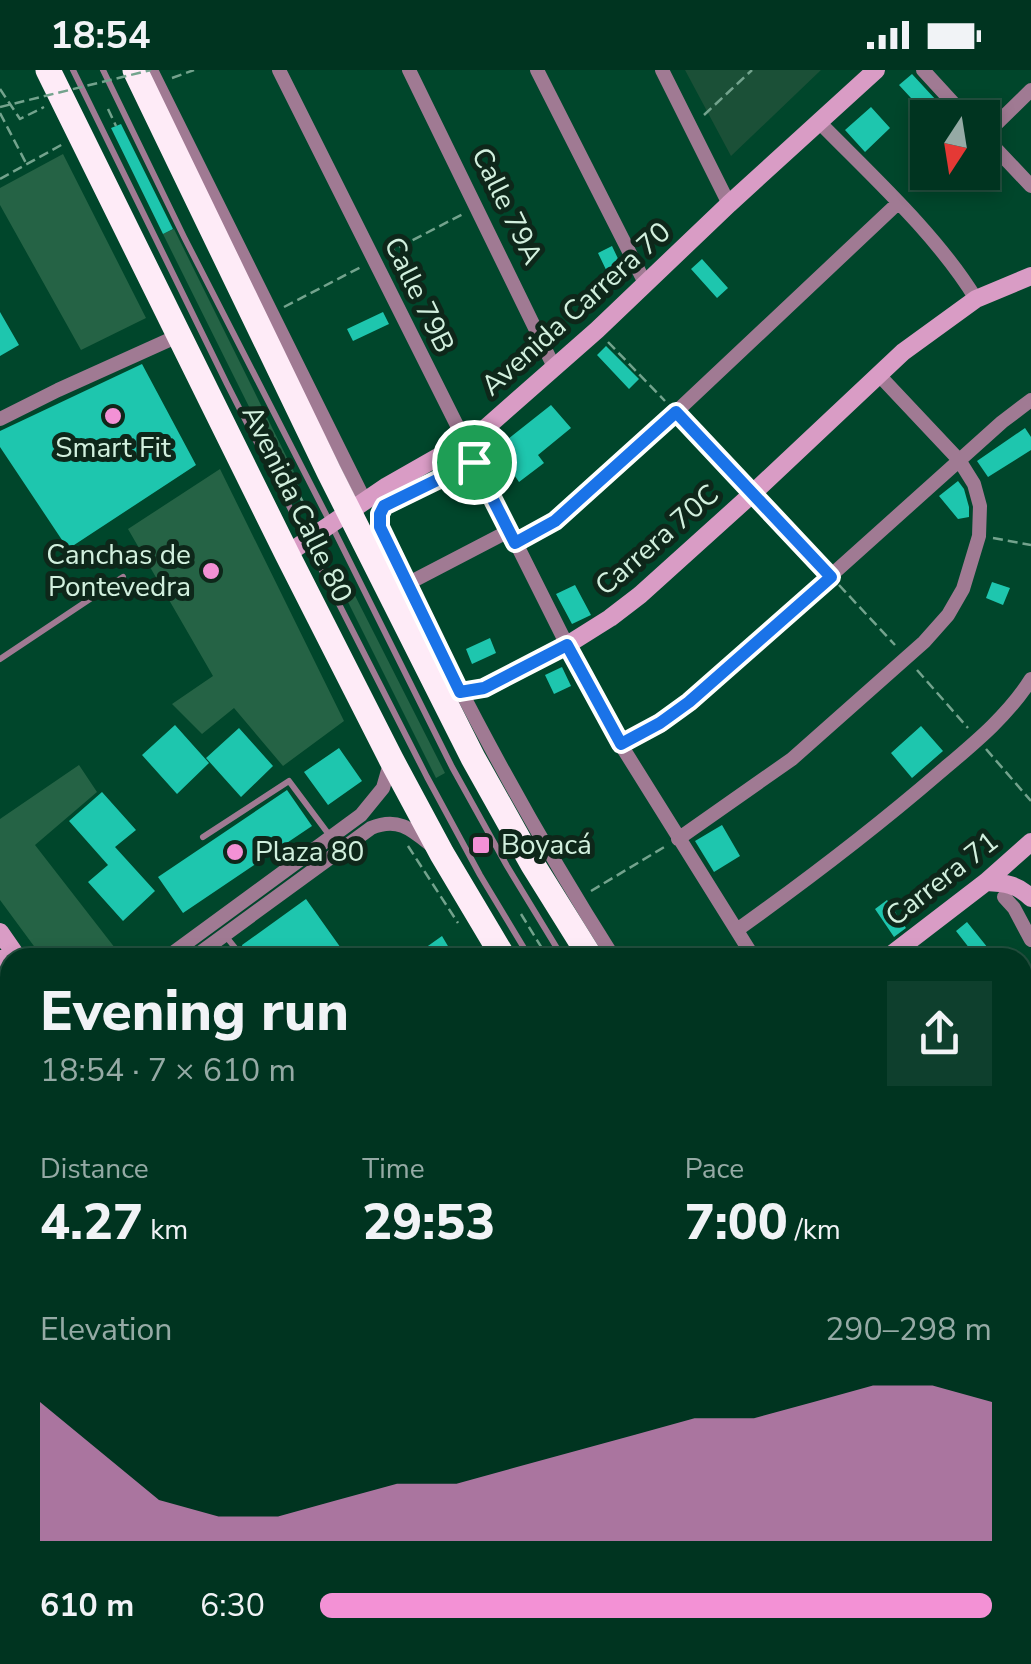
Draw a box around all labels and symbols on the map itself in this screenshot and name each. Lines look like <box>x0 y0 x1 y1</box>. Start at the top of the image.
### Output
north arrow <box>910 100 1000 190</box>
street label: Calle 79A <box>462 141 552 271</box>
street label: Avenida Carrera 70 <box>473 214 679 404</box>
street label: Calle 79B <box>375 231 463 359</box>
street label: Avenida Calle 80 <box>233 399 361 609</box>
marker: Smart Fit <box>102 405 124 427</box>
pin <box>432 420 517 505</box>
place label: Smart Fit <box>55 429 171 467</box>
street label: Carrera 70C <box>587 476 727 604</box>
place label: Canchas de Pontevedra <box>46 536 191 606</box>
marker: Canchas de Pontevedra <box>200 560 222 582</box>
street label: Carrera 71 <box>878 823 1006 935</box>
place label: Boyacá <box>501 826 592 864</box>
place label: Plaza 80 <box>255 833 364 871</box>
marker: Boyacá <box>470 834 492 856</box>
marker: Plaza 80 <box>224 841 246 863</box>

